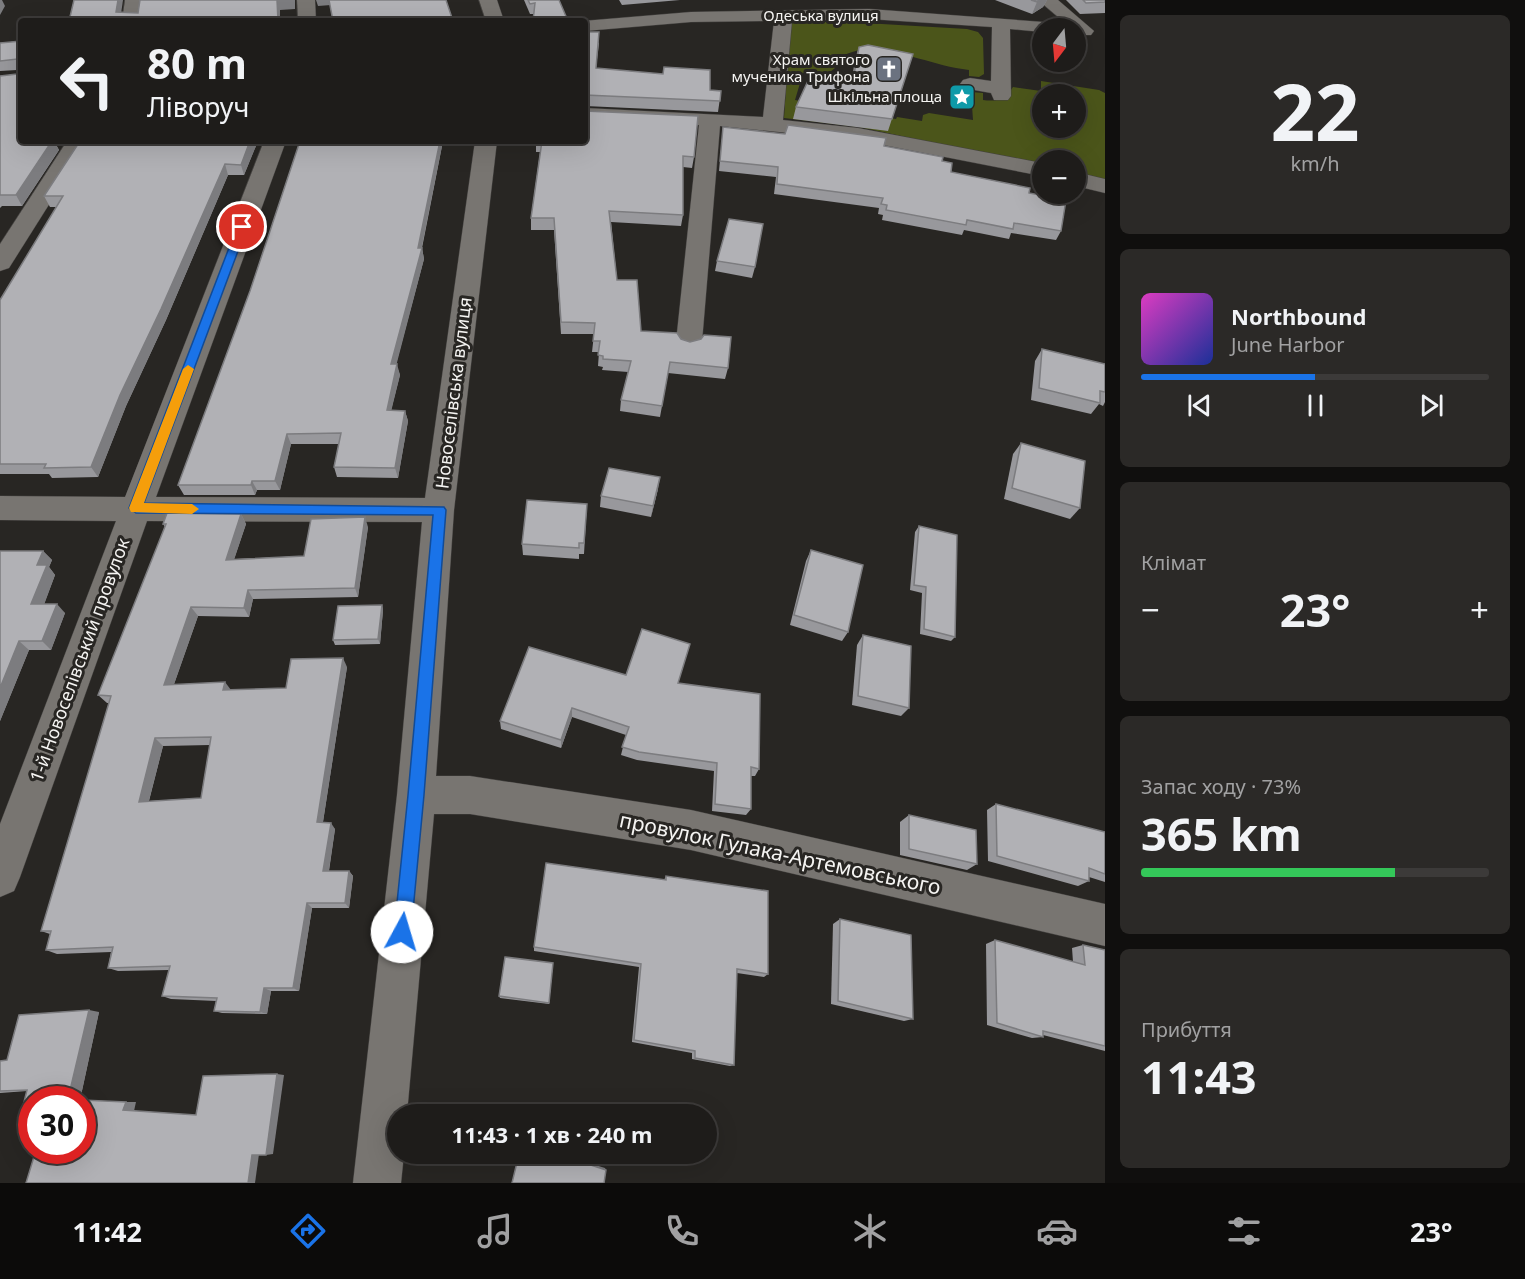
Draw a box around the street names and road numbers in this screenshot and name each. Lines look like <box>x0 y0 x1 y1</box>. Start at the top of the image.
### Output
street label: Одеська вулиця <box>763 5 879 25</box>
street label: Новоселівська вулиця <box>429 296 477 490</box>
street label: 1-й Новоселівський провулок <box>24 534 135 785</box>
street label: провулок Гулака-Артемовського <box>617 805 943 901</box>

